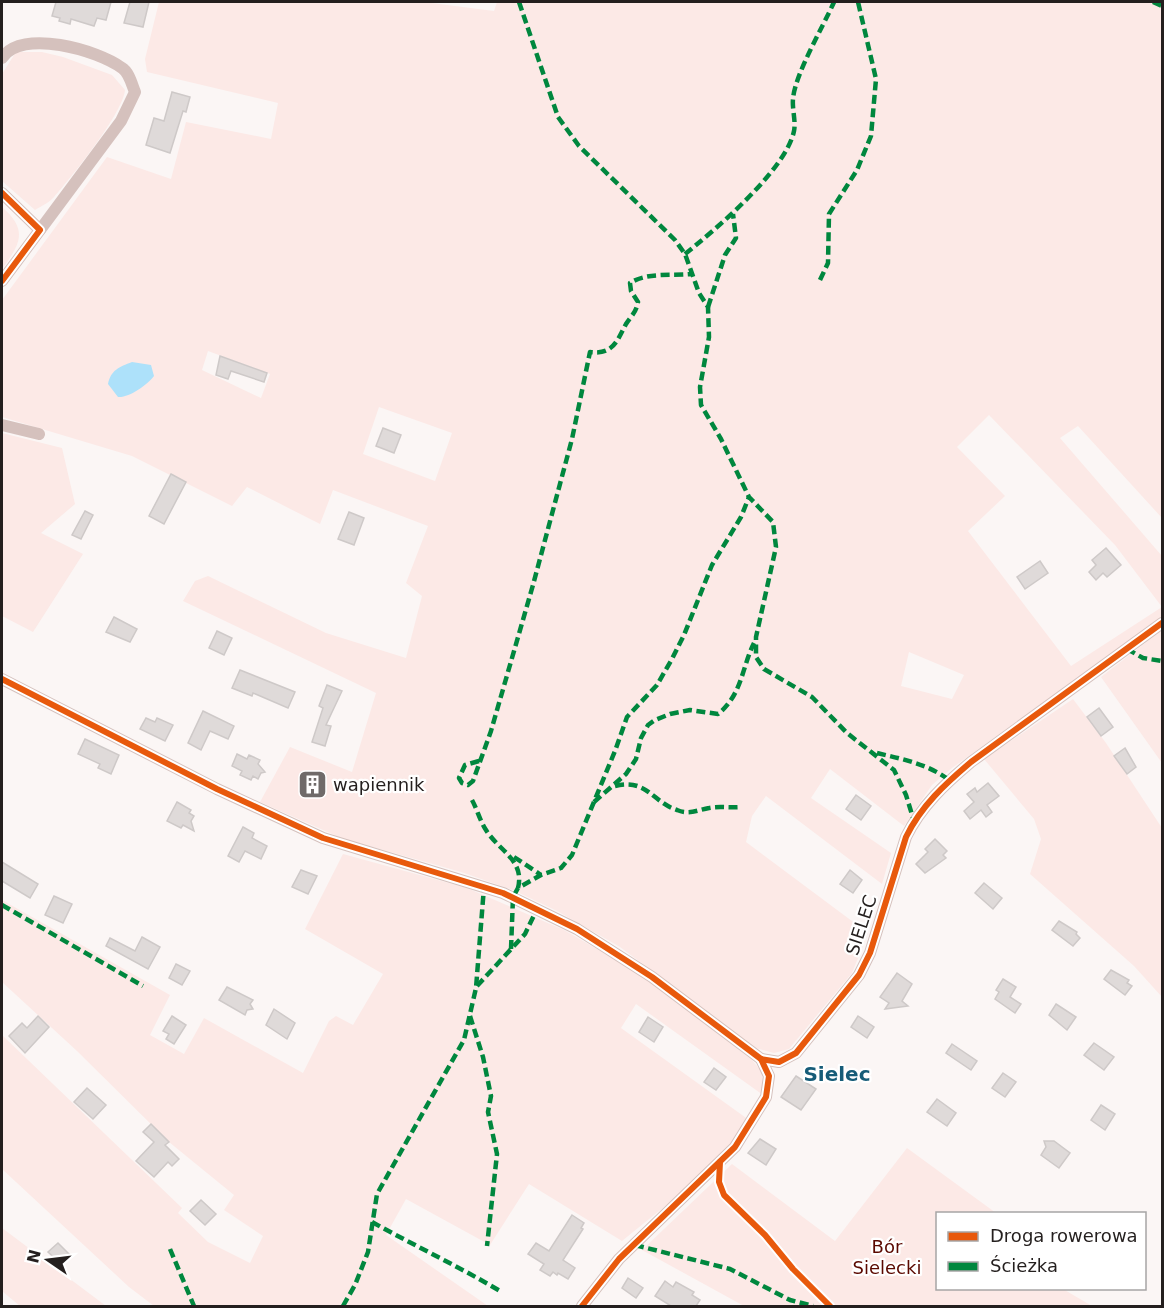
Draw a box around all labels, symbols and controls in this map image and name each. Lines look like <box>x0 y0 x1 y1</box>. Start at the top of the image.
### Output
building icon: wapiennik <box>296 768 328 800</box>
place label: wapiennik <box>333 774 425 795</box>
street label: SIELEC <box>841 892 881 958</box>
district label: Sielec <box>803 1062 871 1086</box>
legend <box>936 1212 1146 1290</box>
text: Droga rowerowa <box>990 1225 1138 1246</box>
north arrow <box>18 1230 78 1290</box>
park label: Bór Sielecki <box>853 1236 921 1278</box>
text: N <box>23 1248 45 1265</box>
text: Ścieżka <box>990 1255 1058 1276</box>

